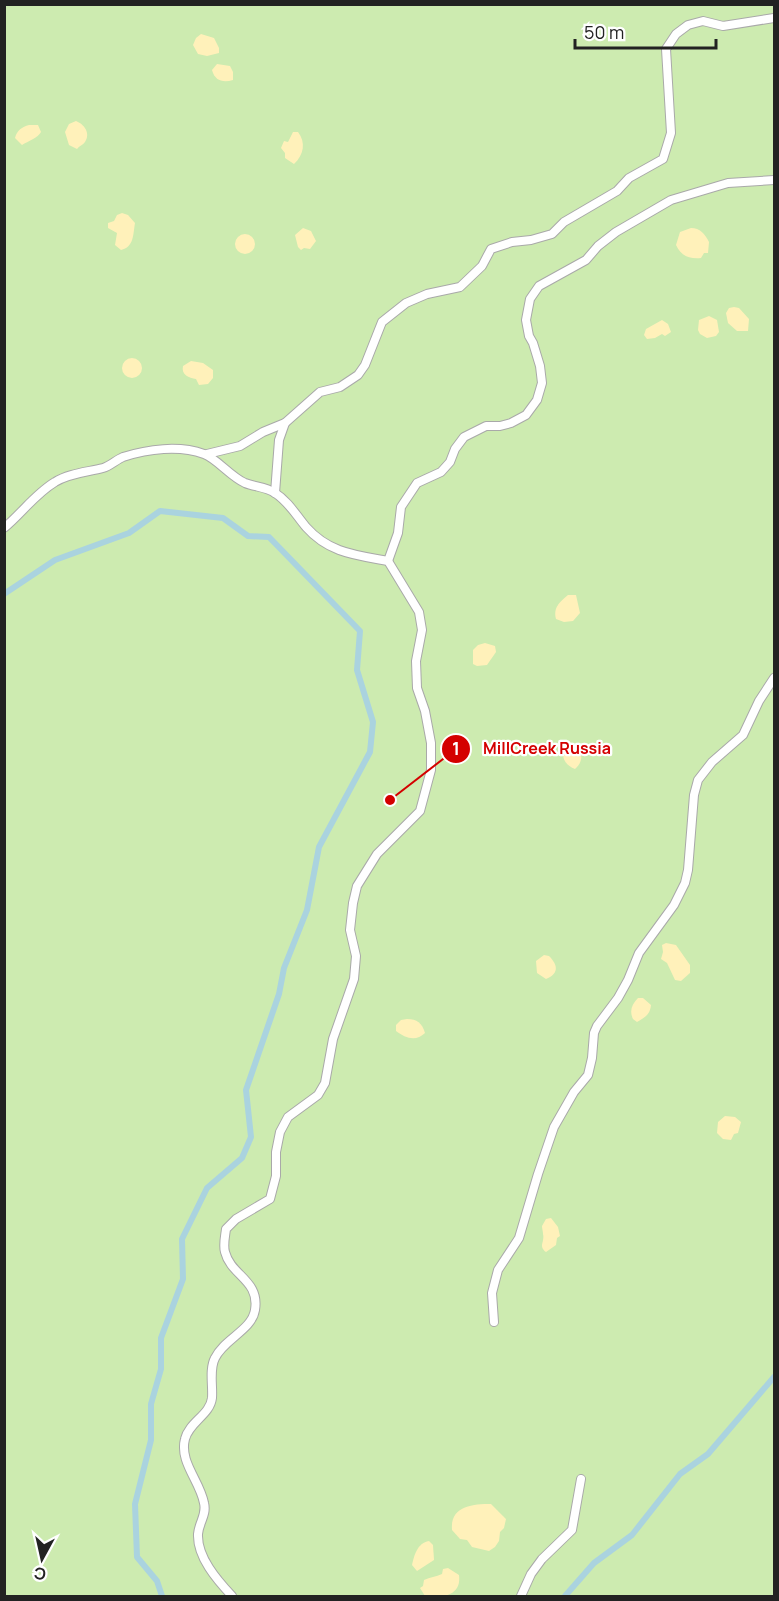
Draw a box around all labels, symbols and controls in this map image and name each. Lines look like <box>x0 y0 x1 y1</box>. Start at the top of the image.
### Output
scale bar <box>575 12 716 50</box>
text: 50 m <box>584 20 624 44</box>
callout: MillCreek Russia <box>441 732 623 766</box>
text: 1 <box>452 736 460 760</box>
text: MillCreek Russia <box>483 737 611 759</box>
north arrow <box>12 1529 72 1589</box>
text: С <box>32 1562 47 1586</box>

